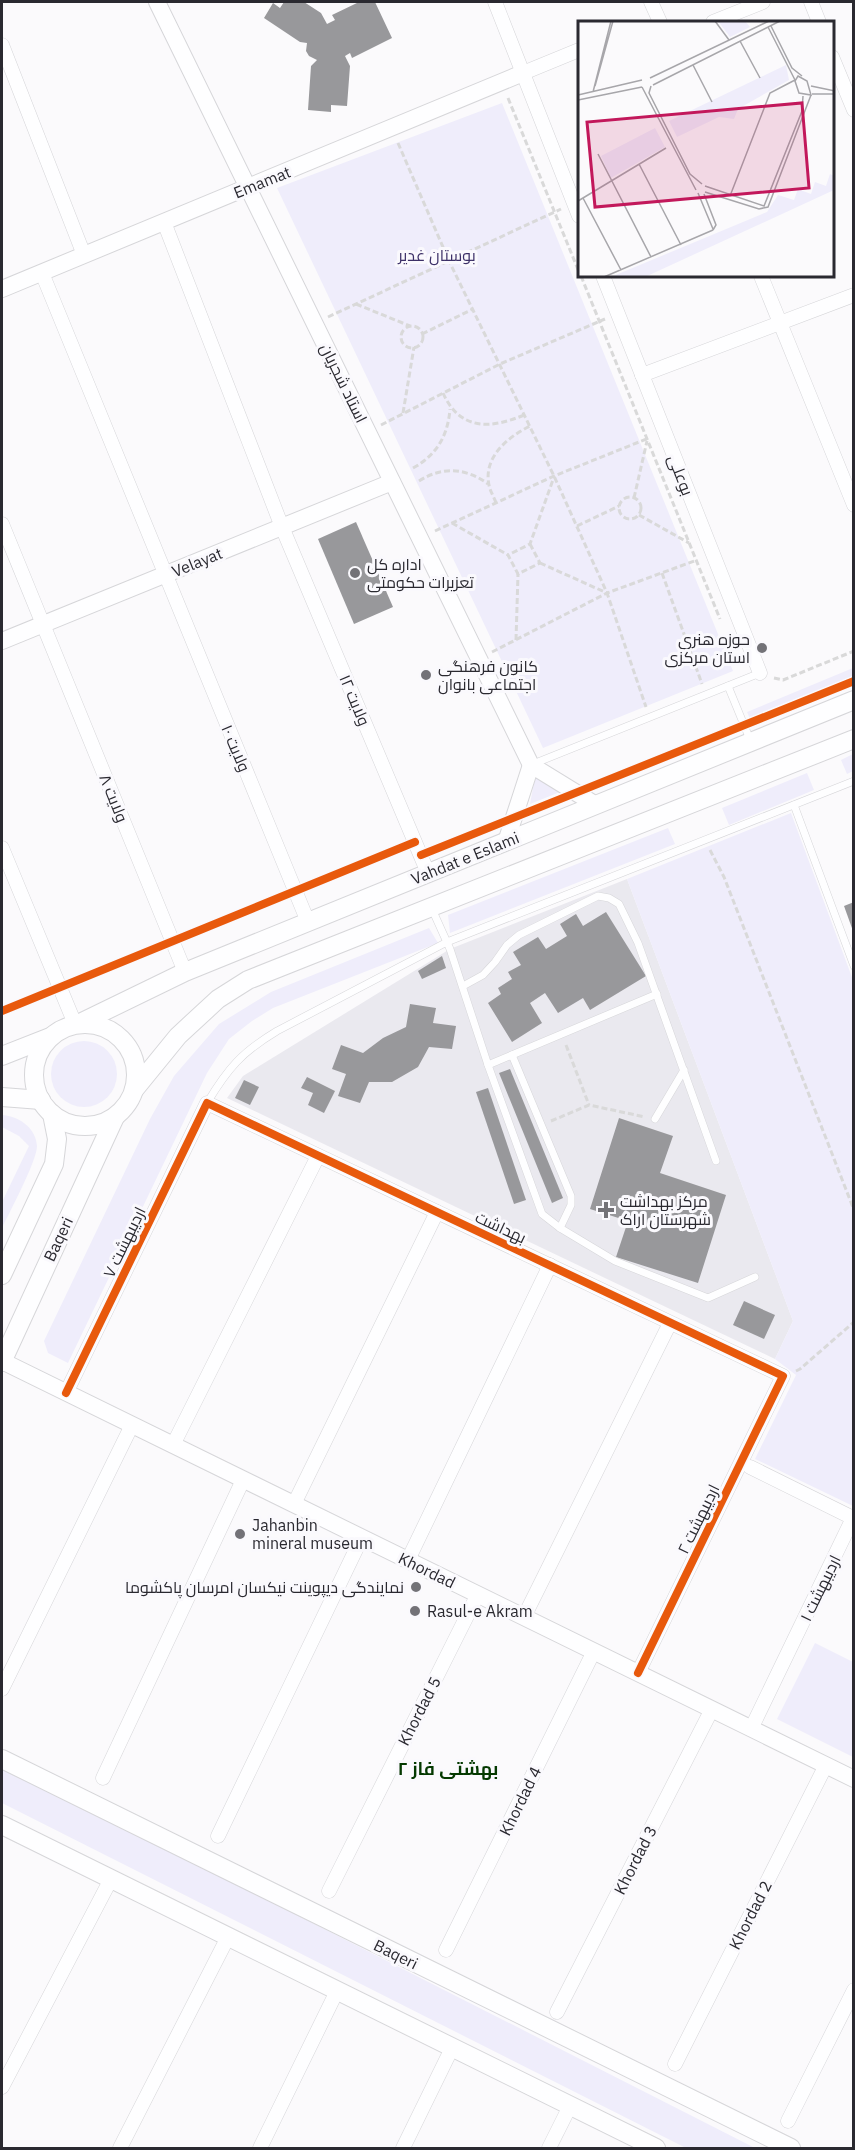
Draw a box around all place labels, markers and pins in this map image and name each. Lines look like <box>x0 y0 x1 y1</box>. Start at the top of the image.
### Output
place label: اداره کل تعزیرات حکومتی <box>367 554 475 593</box>
marker: اداره کل تعزیرات حکومتی <box>348 566 362 580</box>
place label: حوزه هنری استان مرکزی <box>664 629 750 668</box>
marker: حوزه هنری استان مرکزی <box>755 641 769 655</box>
place label: کانون فرهنگی اجتماعی بانوان <box>438 656 538 695</box>
marker: کانون فرهنگی اجتماعی بانوان <box>419 668 433 682</box>
place label: مرکز بهداشت شهرستان اراک <box>620 1191 711 1230</box>
marker: مرکز بهداشت شهرستان اراک <box>597 1201 615 1219</box>
place label: Jahanbin mineral museum <box>252 1515 373 1553</box>
marker: Jahanbin mineral museum <box>233 1527 247 1541</box>
place label: نمایندگی دیپوینت نیکسان امرسان پاکشوما <box>125 1577 404 1599</box>
marker: نمایندگی دیپوینت نیکسان امرسان پاکشوما <box>409 1580 423 1594</box>
place label: Rasul-e Akram <box>427 1601 533 1621</box>
marker: Rasul-e Akram <box>408 1604 422 1618</box>

